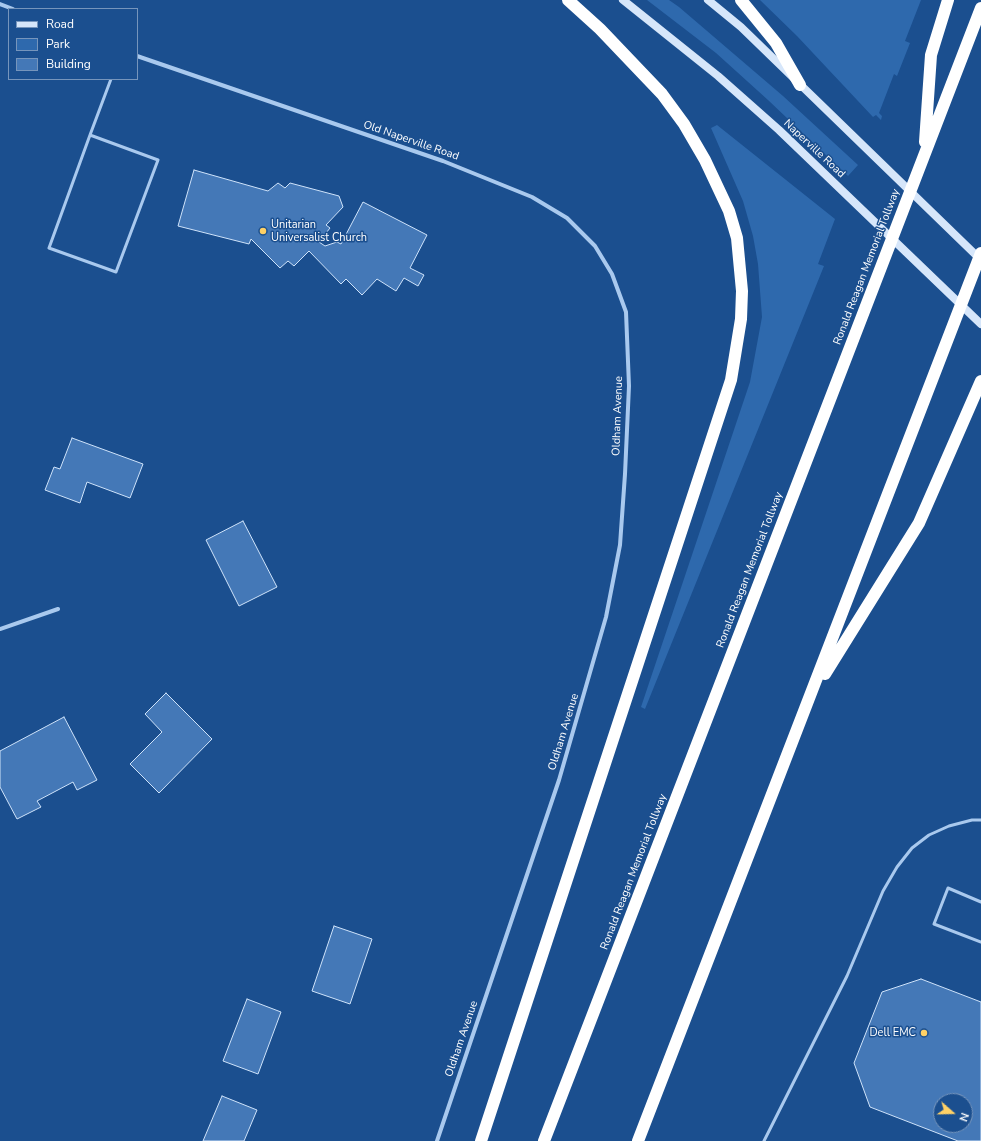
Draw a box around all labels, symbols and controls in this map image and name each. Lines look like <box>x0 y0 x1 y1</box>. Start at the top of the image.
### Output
legend <box>8 8 138 80</box>
text: Road <box>46 16 74 32</box>
text: Park <box>46 36 70 52</box>
text: Building <box>46 56 91 72</box>
street label: Naperville Road <box>780 117 848 181</box>
street label: Old Naperville Road <box>361 118 461 164</box>
street label: Ronald Reagan Memorial Tollway <box>831 187 903 347</box>
place label: Unitarian Universalist Church <box>271 218 367 244</box>
marker: Unitarian Universalist Church <box>258 226 268 236</box>
street label: Oldham Avenue <box>610 376 626 456</box>
street label: Ronald Reagan Memorial Tollway <box>714 490 786 650</box>
street label: Oldham Avenue <box>546 692 582 772</box>
street label: Ronald Reagan Memorial Tollway <box>598 792 670 952</box>
street label: Oldham Avenue <box>443 999 481 1079</box>
place label: Dell EMC <box>869 1026 916 1040</box>
marker: Dell EMC <box>919 1028 929 1038</box>
north arrow <box>933 1093 973 1133</box>
text: N <box>955 1110 972 1123</box>

